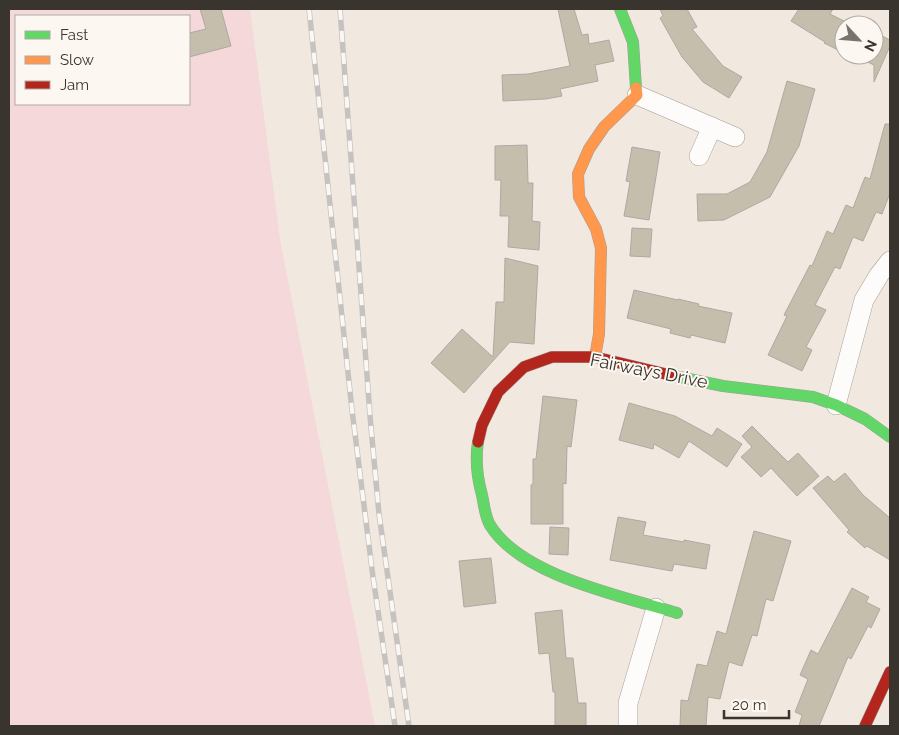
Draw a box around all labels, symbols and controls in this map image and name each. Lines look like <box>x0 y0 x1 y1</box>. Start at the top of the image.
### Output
legend <box>15 15 190 105</box>
north arrow <box>834 15 884 65</box>
text: Fast <box>60 26 88 44</box>
text: N <box>861 37 880 54</box>
text: Slow <box>60 51 94 69</box>
text: Jam <box>60 76 89 94</box>
street label: Fairways Drive <box>589 349 710 392</box>
scale bar <box>724 688 789 720</box>
text: 20 m <box>732 696 767 714</box>

